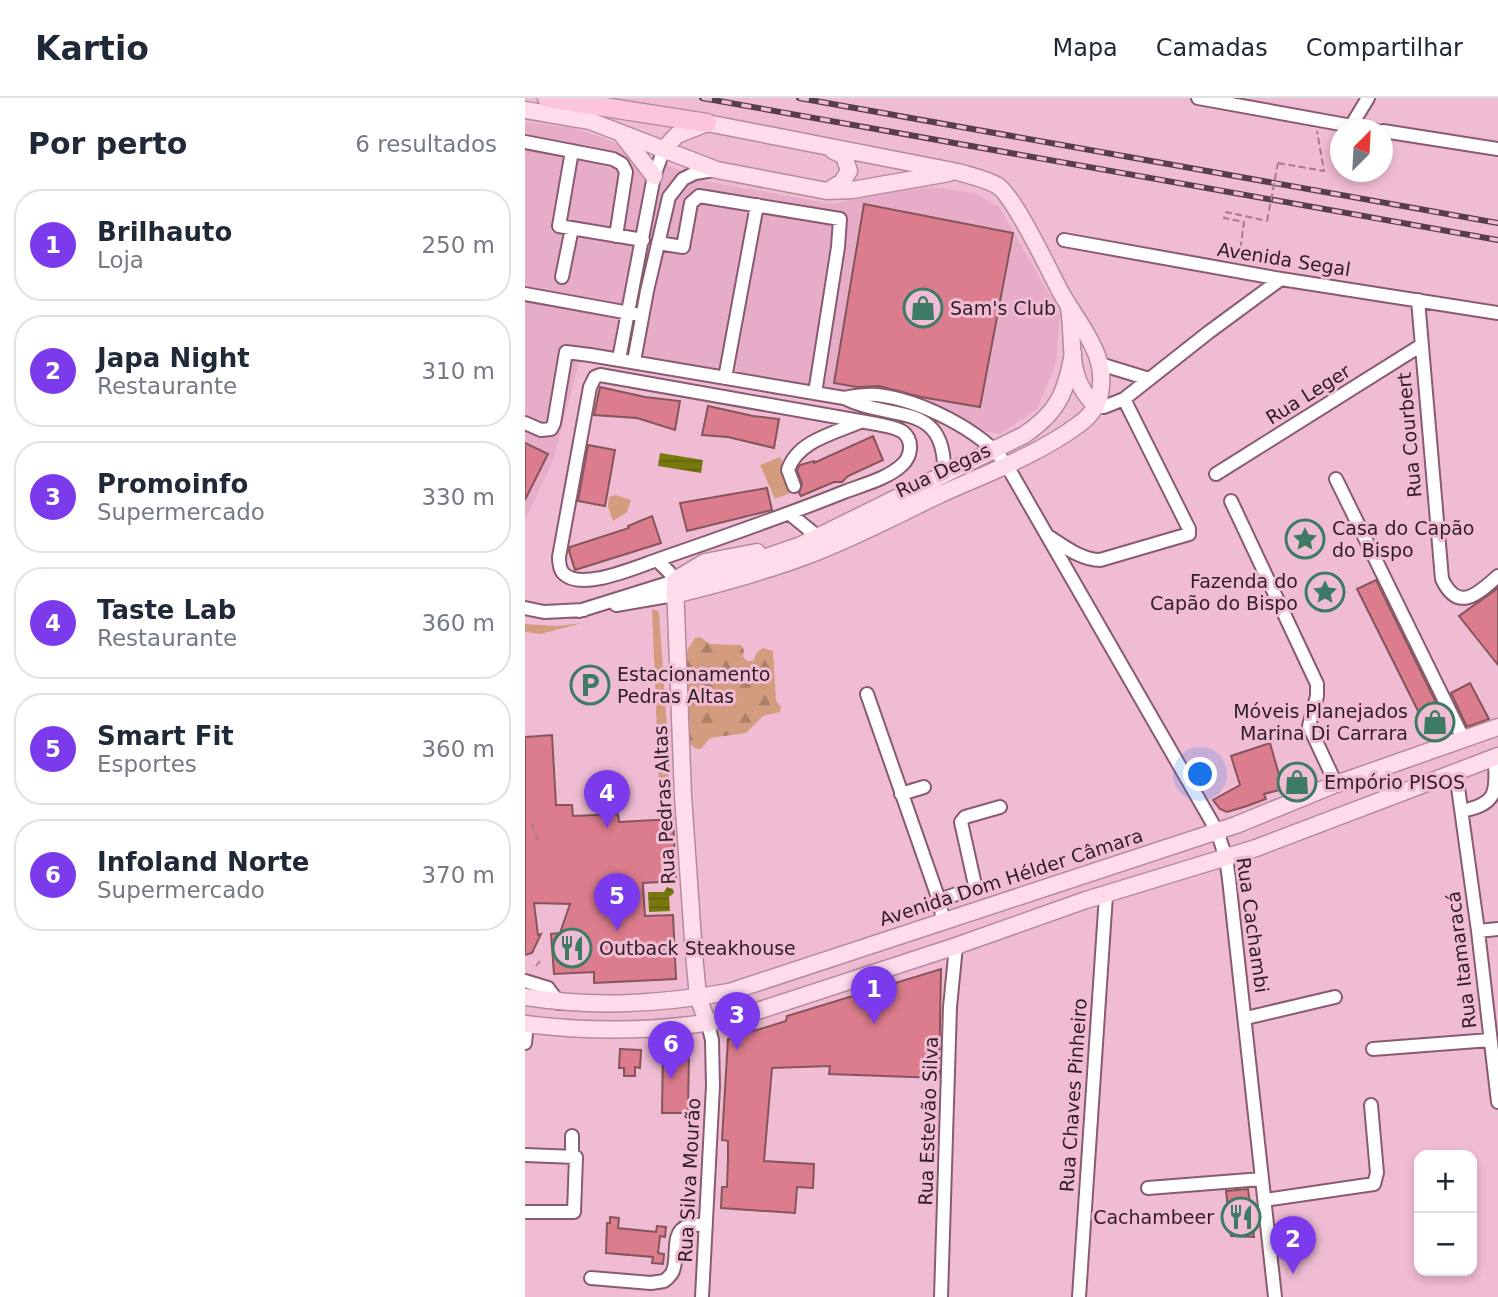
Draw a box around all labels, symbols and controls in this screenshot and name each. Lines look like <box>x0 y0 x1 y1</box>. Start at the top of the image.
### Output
text: Kartio <box>35 29 149 68</box>
text: Mapa <box>1052 34 1118 62</box>
text: Camadas <box>1156 34 1268 62</box>
text: Compartilhar <box>1306 34 1463 62</box>
north arrow <box>1330 119 1393 182</box>
text: Por perto <box>28 126 187 161</box>
text: 6 resultados <box>355 131 497 157</box>
text: Brilhauto <box>97 217 232 247</box>
text: 1 <box>45 232 61 258</box>
text: 250 m <box>421 232 495 258</box>
street label: Avenida Segal <box>1216 238 1352 280</box>
text: Loja <box>97 247 144 273</box>
shop icon: Sam's Club <box>902 287 944 329</box>
place label: Sam's Club <box>950 297 1056 319</box>
text: Japa Night <box>97 343 250 373</box>
text: 2 <box>45 358 61 384</box>
text: 310 m <box>421 358 495 384</box>
street label: Rua Leger <box>1262 359 1355 429</box>
street label: Rua Courbert <box>1393 371 1425 499</box>
text: Restaurante <box>97 373 237 399</box>
street label: Rua Degas <box>892 438 994 502</box>
text: Promoinfo <box>97 469 248 499</box>
text: 3 <box>45 484 61 510</box>
text: 330 m <box>421 484 495 510</box>
text: Supermercado <box>97 499 265 525</box>
place label: Casa do Capão do Bispo <box>1332 517 1474 561</box>
place icon: Casa do Capão do Bispo <box>1284 518 1326 560</box>
place label: Fazenda do Capão do Bispo <box>1150 570 1298 614</box>
place icon: Fazenda do Capão do Bispo <box>1304 571 1346 613</box>
text: Taste Lab <box>97 595 236 625</box>
text: 4 <box>45 610 61 636</box>
text: 360 m <box>421 610 495 636</box>
text: Restaurante <box>97 625 237 651</box>
place label: Estacionamento Pedras Altas <box>617 663 770 707</box>
parking icon: Estacionamento Pedras Altas <box>569 664 611 706</box>
place label: Móveis Planejados Marina Di Carrara <box>1233 700 1408 744</box>
shop icon: Móveis Planejados Marina Di Carrara <box>1414 701 1456 743</box>
text: Smart Fit <box>97 721 234 751</box>
street label: Rua Pedras Altas <box>649 725 679 885</box>
text: 5 <box>45 736 61 762</box>
text: 360 m <box>421 736 495 762</box>
text: Esportes <box>97 751 197 777</box>
your location <box>1183 757 1217 791</box>
shop icon: Empório PISOS <box>1276 761 1318 803</box>
pin: 4 <box>584 770 630 828</box>
place label: Empório PISOS <box>1324 771 1465 793</box>
street label: Avenida Dom Hélder Câmara <box>876 824 1146 930</box>
text: Infoland Norte <box>97 847 310 877</box>
street label: Rua Cachambi <box>1233 856 1273 994</box>
text: 6 <box>45 862 61 888</box>
text: 370 m <box>421 862 495 888</box>
pin: 5 <box>594 873 640 931</box>
text: Supermercado <box>97 877 265 903</box>
street label: Rua Itamaracá <box>1442 890 1480 1030</box>
restaurant icon: Outback Steakhouse <box>551 927 593 969</box>
place label: Outback Steakhouse <box>599 937 796 959</box>
pin: 1 <box>851 966 897 1024</box>
pin: 3 <box>714 992 760 1050</box>
street label: Rua Chaves Pinheiro <box>1055 997 1091 1193</box>
pin: 6 <box>648 1021 694 1079</box>
street label: Rua Estevão Silva <box>914 1036 942 1206</box>
street label: Rua Silva Mourão <box>674 1097 704 1263</box>
map controls <box>1414 1150 1477 1276</box>
button: + <box>1414 1150 1477 1213</box>
restaurant icon: Cachambeer <box>1220 1196 1262 1238</box>
place label: Cachambeer <box>1093 1206 1214 1228</box>
button: − <box>1414 1213 1477 1276</box>
pin: 2 <box>1270 1216 1316 1274</box>

